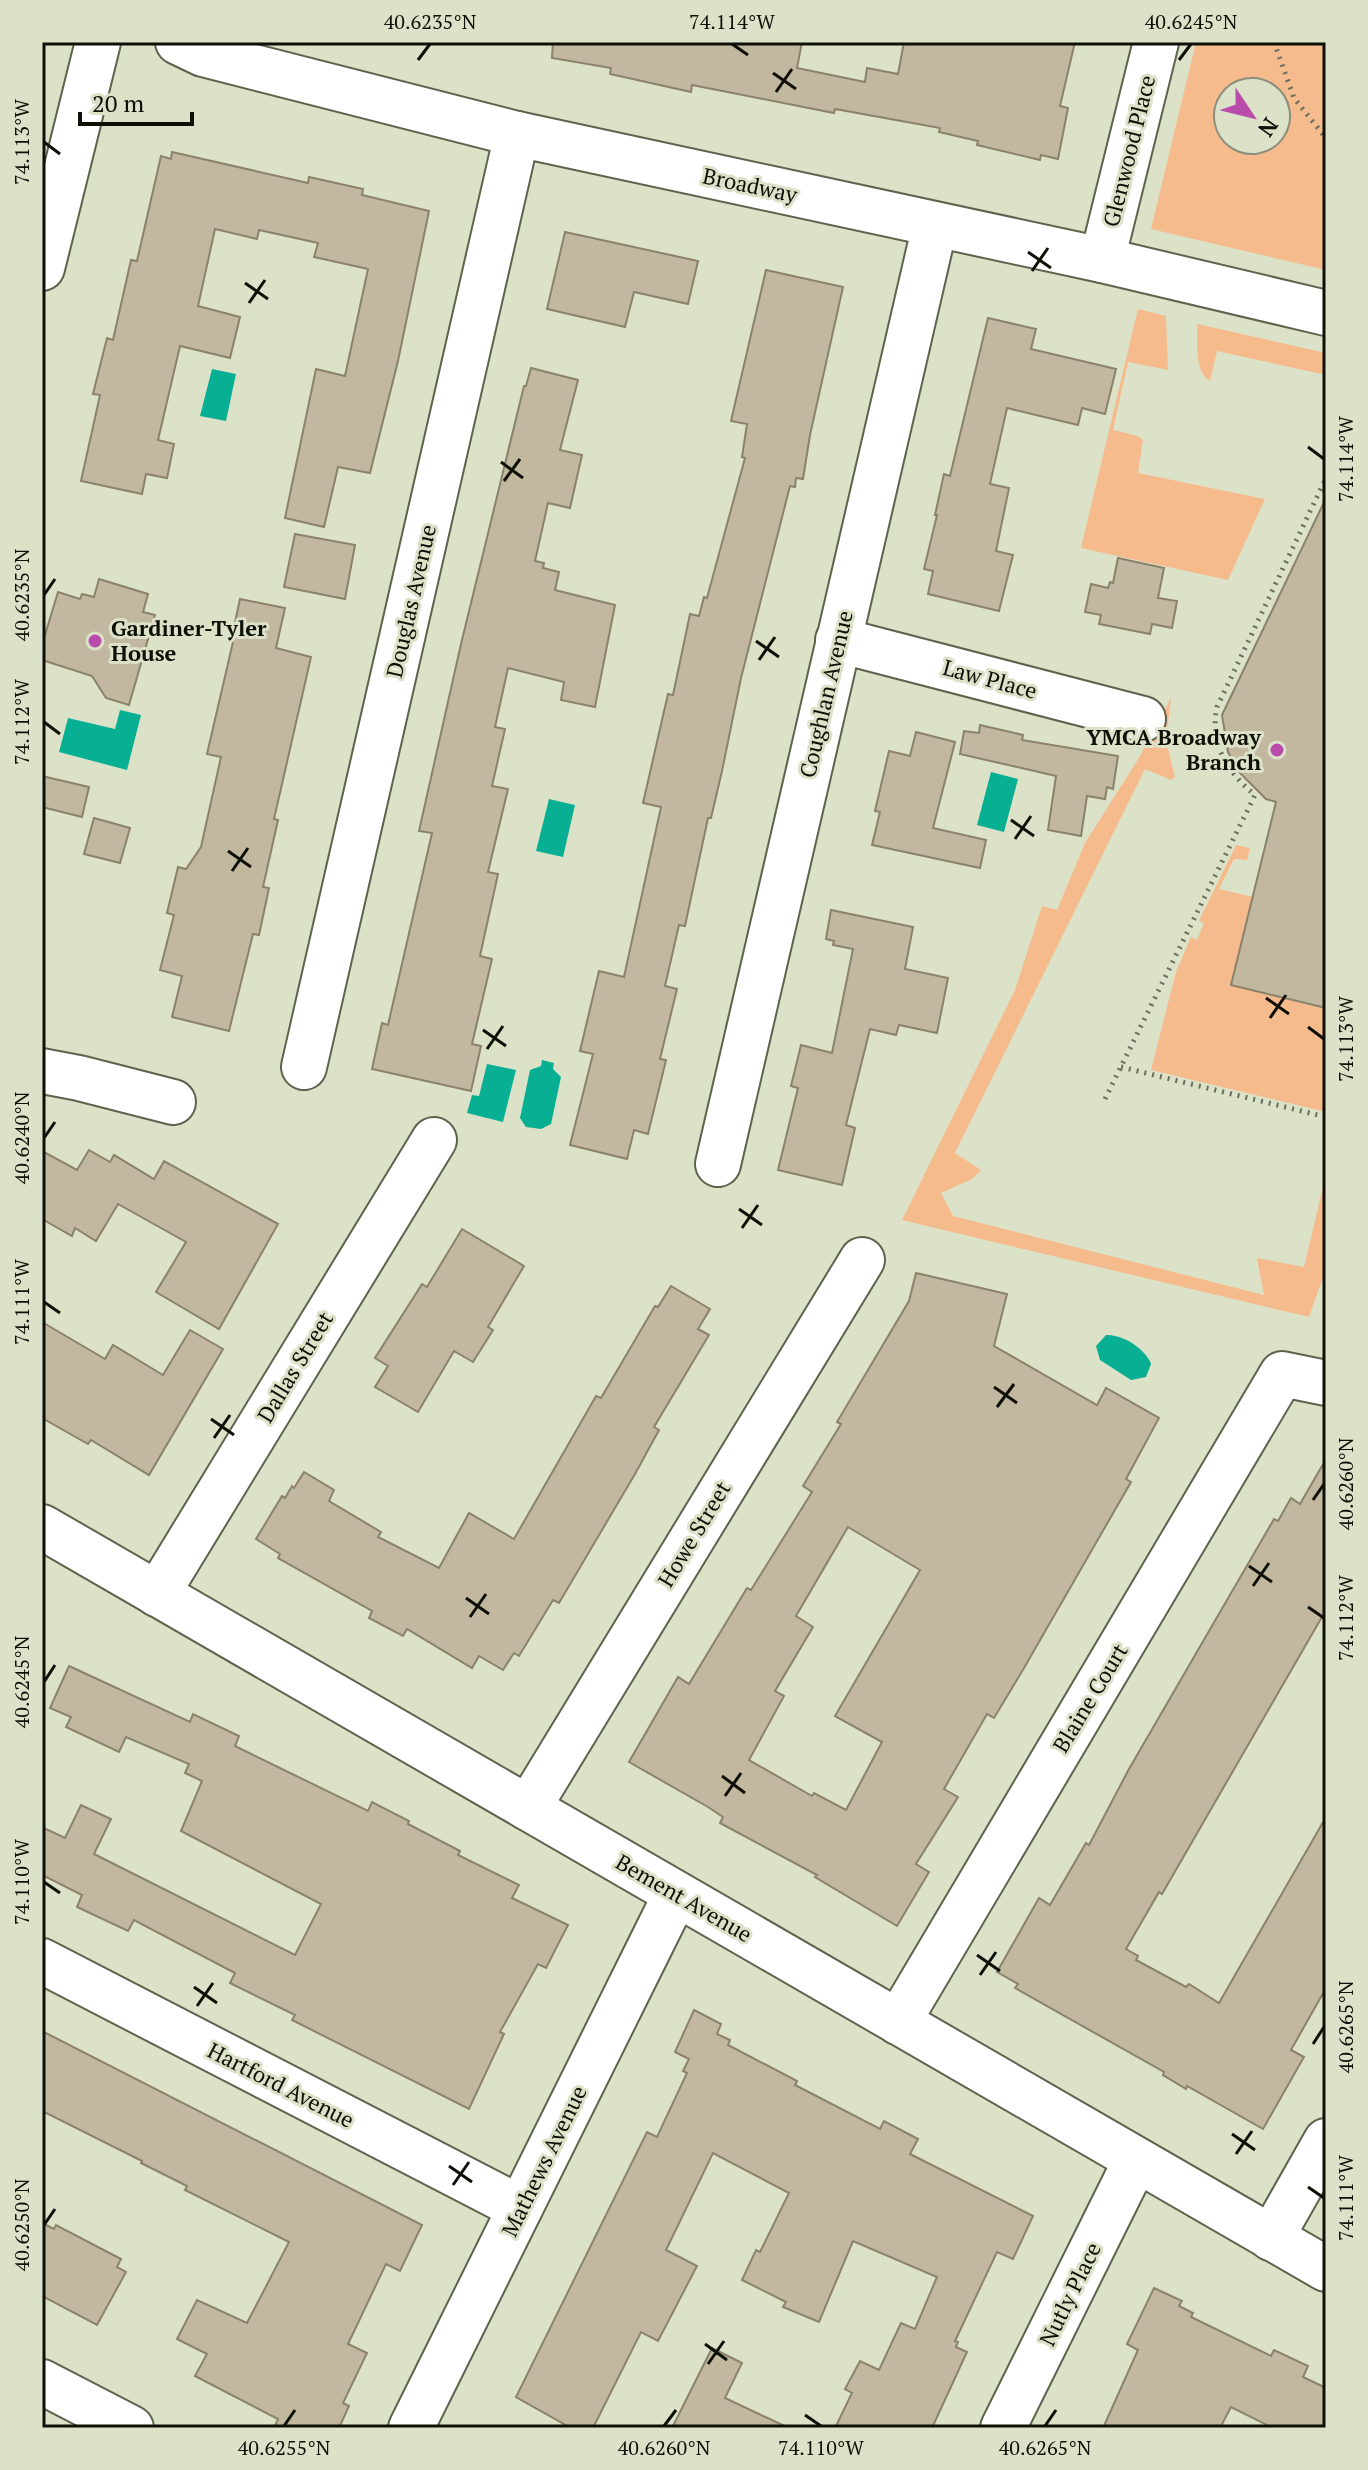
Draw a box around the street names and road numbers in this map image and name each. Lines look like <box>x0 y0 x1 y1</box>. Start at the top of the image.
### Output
street label: Glenwood Place <box>1096 72 1161 230</box>
street label: Broadway <box>700 160 801 209</box>
street label: Douglas Avenue <box>379 522 442 680</box>
street label: Coughlan Avenue <box>792 607 859 780</box>
street label: Law Place <box>940 652 1040 705</box>
street label: Dallas Street <box>250 1306 339 1428</box>
street label: Howe Street <box>651 1475 737 1592</box>
street label: Blaine Court <box>1046 1638 1134 1758</box>
street label: Bement Avenue <box>611 1847 758 1948</box>
street label: Hartford Avenue <box>203 2035 359 2134</box>
street label: Mathews Avenue <box>494 2080 593 2241</box>
street label: Nutly Place <box>1032 2237 1107 2350</box>

